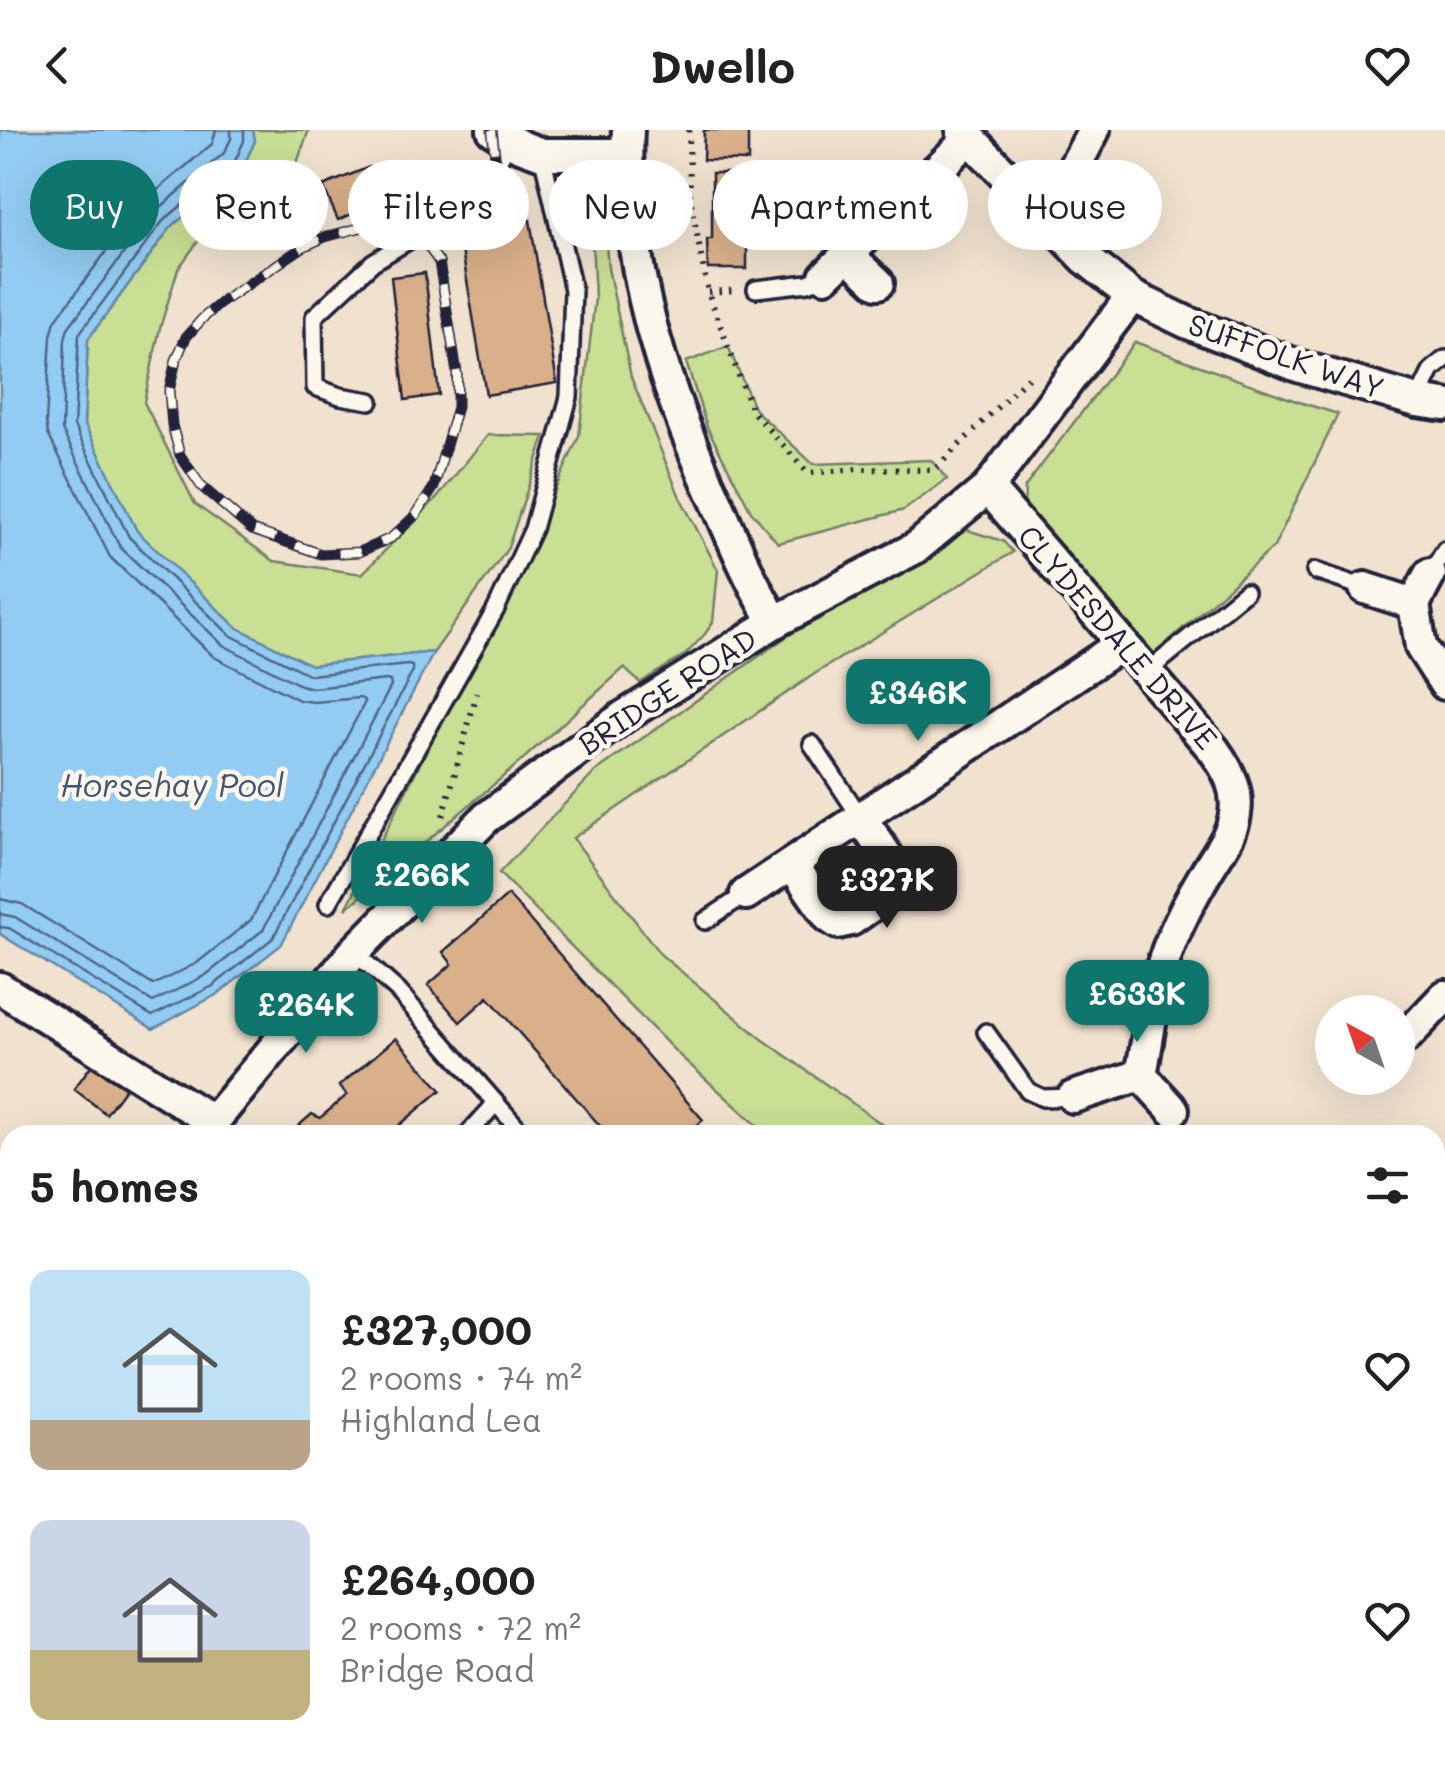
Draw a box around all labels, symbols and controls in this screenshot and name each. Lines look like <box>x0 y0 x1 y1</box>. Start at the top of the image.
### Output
text: Dwello <box>650 36 795 94</box>
icon: back <box>30 38 85 93</box>
icon: heart <box>1360 38 1415 93</box>
chip: Buy <box>30 160 159 250</box>
chip: Rent <box>179 160 328 250</box>
chip: Filters <box>348 160 529 250</box>
chip: New <box>549 160 693 250</box>
chip: Apartment <box>713 160 968 250</box>
chip: House <box>988 160 1162 250</box>
street label: SUFFOLK WAY <box>1183 303 1390 407</box>
street label: CLYDESDALE DRIVE <box>1010 516 1227 757</box>
street label: BRIDGE ROAD <box>570 618 764 763</box>
pin: £346K <box>848 659 988 744</box>
text: £346K <box>868 670 968 712</box>
water label: Horsehay Pool <box>60 763 284 806</box>
pin: £266K <box>352 841 492 926</box>
pin: £327K <box>817 846 957 931</box>
text: £266K <box>373 852 471 894</box>
text: £327K <box>839 857 935 899</box>
pin: £633K <box>1067 960 1207 1045</box>
pin: £264K <box>236 971 376 1056</box>
text: £633K <box>1088 971 1186 1013</box>
text: £264K <box>257 982 355 1024</box>
north arrow <box>1315 995 1415 1095</box>
map controls <box>1315 995 1415 1095</box>
text: 5 homes <box>30 1158 199 1213</box>
icon: filters <box>1360 1158 1415 1213</box>
text: £327,000 <box>340 1301 532 1356</box>
icon: home <box>110 1310 230 1430</box>
icon: heart <box>1360 1343 1415 1398</box>
text: 2 rooms · 74 m² <box>340 1356 582 1398</box>
text: Highland Lea <box>340 1398 542 1440</box>
text: £264,000 <box>340 1551 536 1606</box>
icon: home <box>110 1560 230 1680</box>
icon: heart <box>1360 1593 1415 1648</box>
text: 2 rooms · 72 m² <box>340 1606 581 1648</box>
text: Bridge Road <box>340 1648 534 1690</box>

